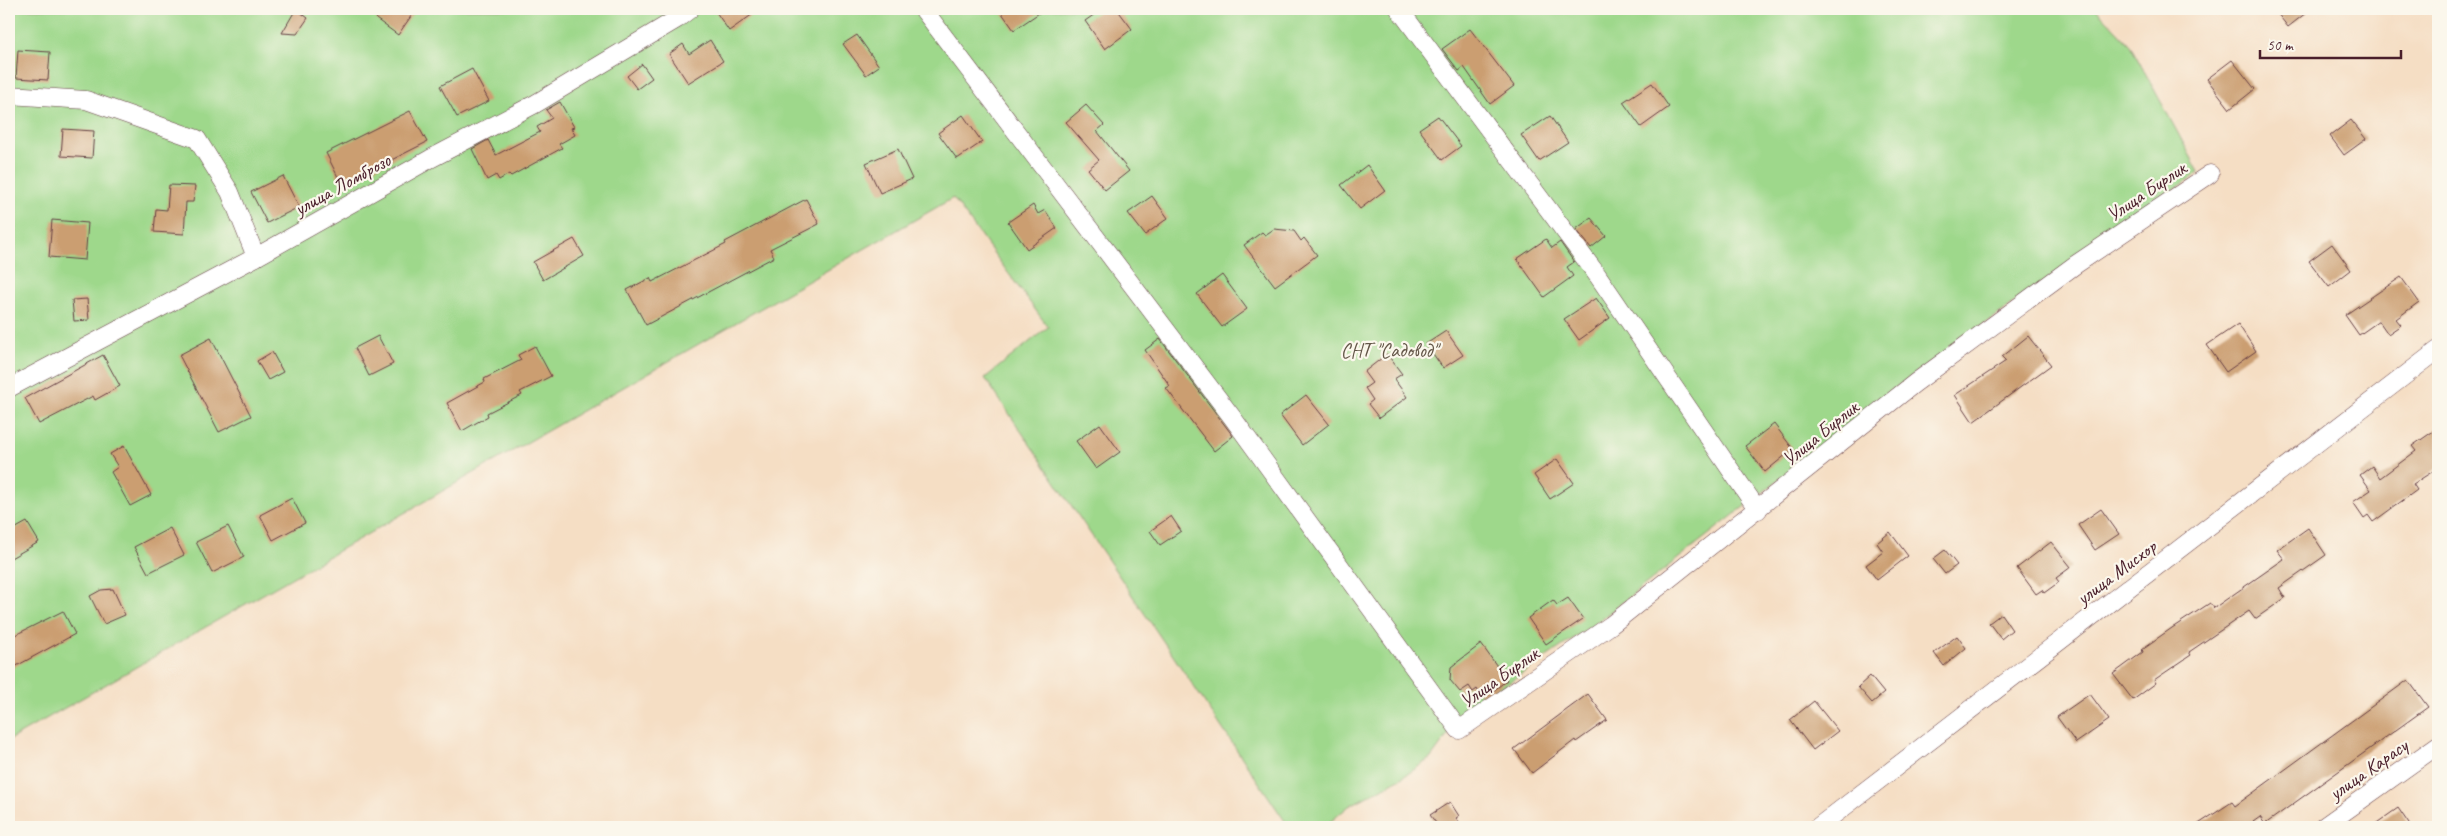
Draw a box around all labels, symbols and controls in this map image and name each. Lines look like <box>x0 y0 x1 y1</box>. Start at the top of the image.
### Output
scale bar <box>2260 28 2401 60</box>
text: 50 m <box>2267 36 2294 55</box>
street label: улица Ломброзо <box>289 147 396 222</box>
street label: Улица Бирлик <box>2102 155 2192 227</box>
park label: СНТ "Садовод" <box>1341 338 1441 363</box>
street label: Улица Бирлик <box>1777 394 1865 472</box>
street label: улица Мисхор <box>2071 533 2162 611</box>
street label: Улица Бирлик <box>1455 640 1545 714</box>
street label: улица Карасу <box>2323 732 2414 806</box>

